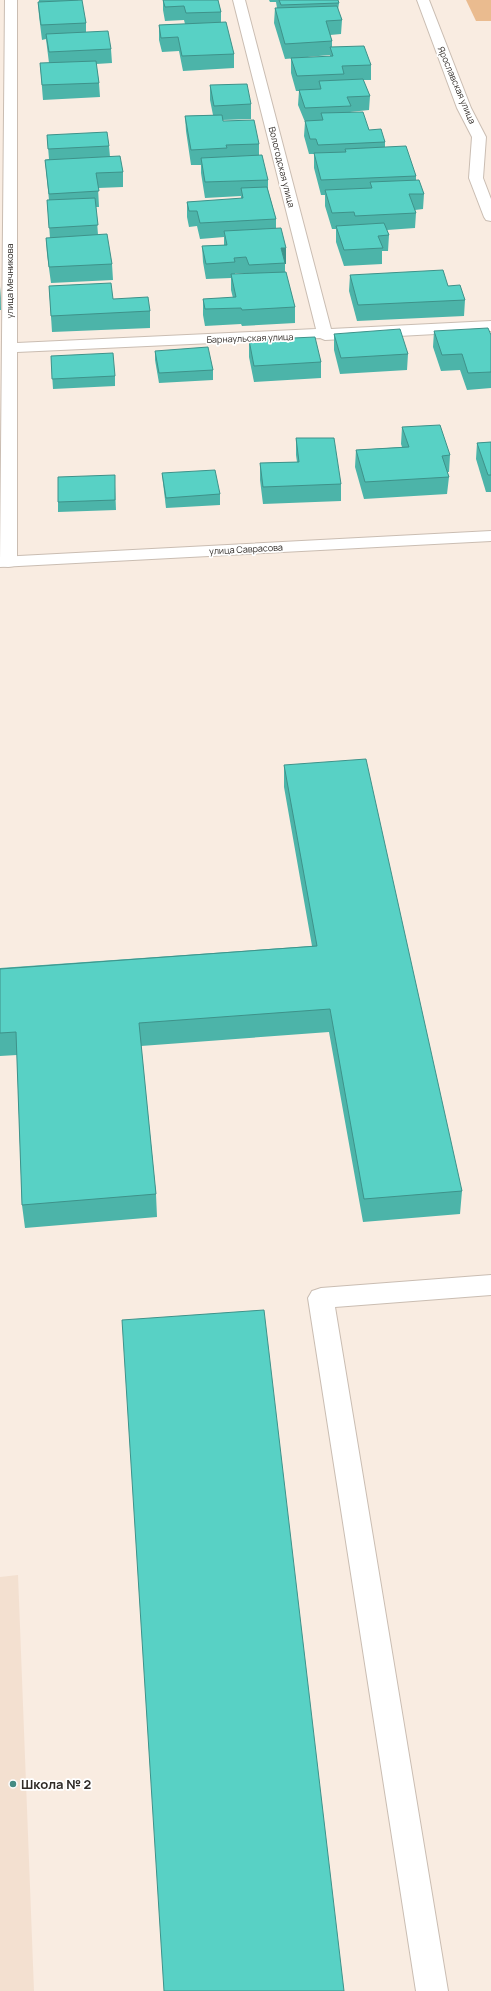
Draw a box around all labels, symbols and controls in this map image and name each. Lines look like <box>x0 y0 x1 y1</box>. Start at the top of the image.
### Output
street label: Ярославская улица <box>435 44 479 126</box>
street label: Вологодская улица <box>266 125 298 209</box>
street label: улица Мечникова <box>3 244 16 318</box>
street label: Барнаульская улица <box>206 330 294 346</box>
street label: улица Саврасова <box>209 541 283 557</box>
place label: Школа № 2 <box>21 1775 91 1793</box>
marker: Школа № 2 <box>8 1779 18 1789</box>

